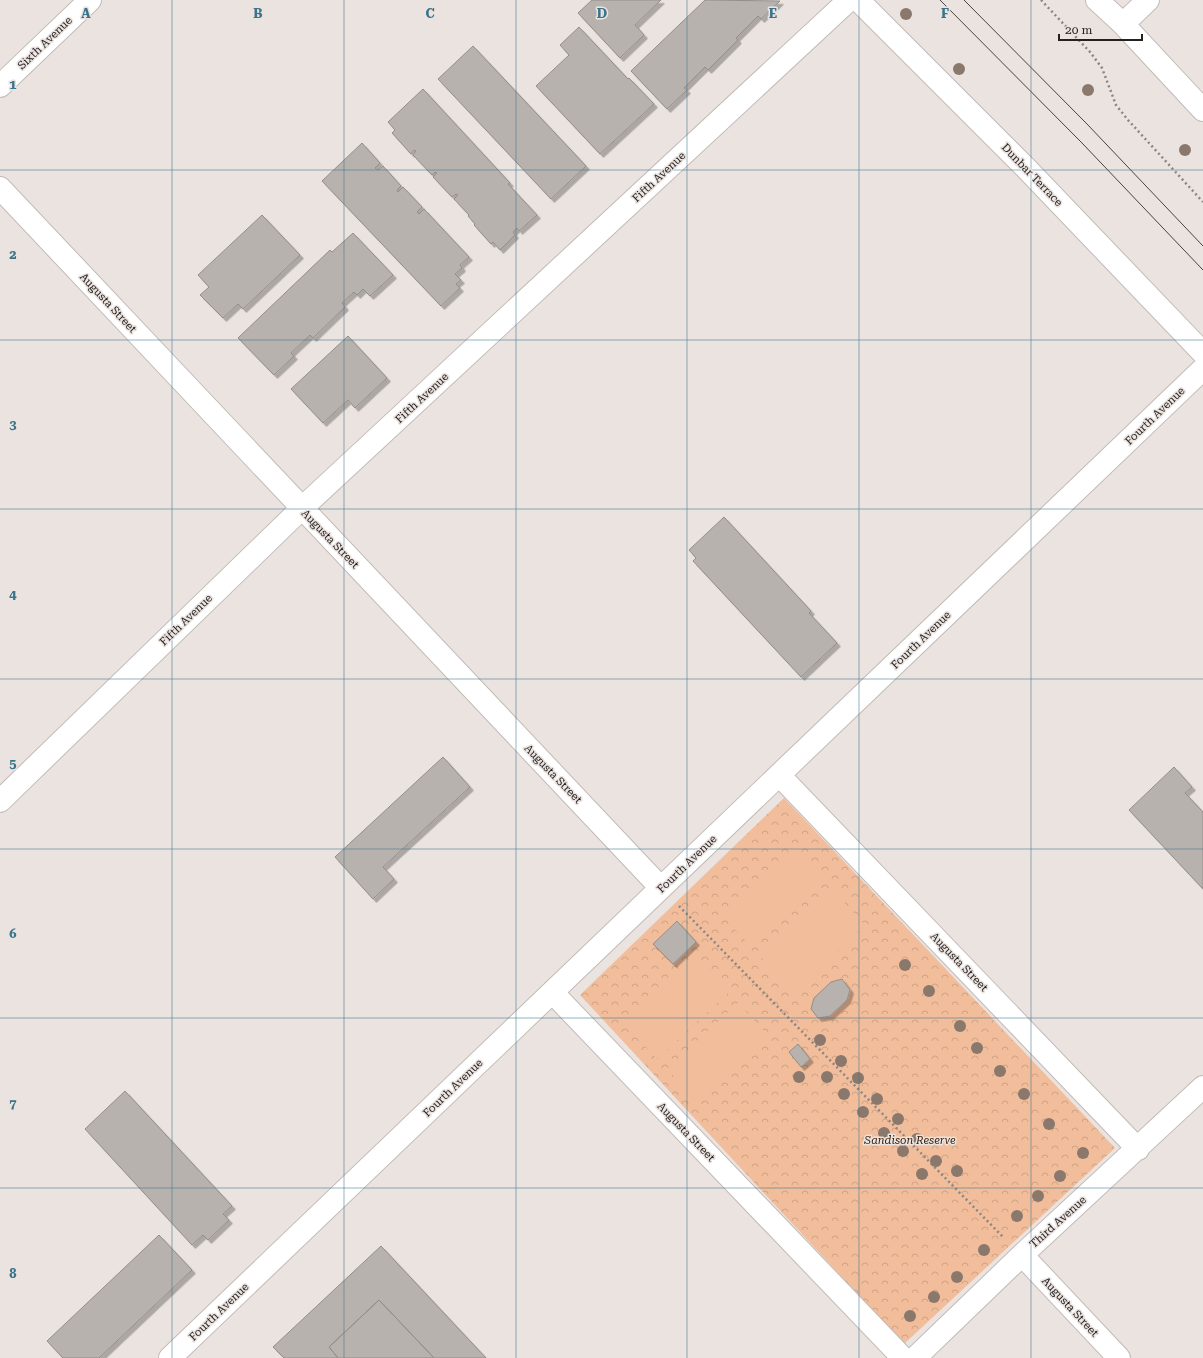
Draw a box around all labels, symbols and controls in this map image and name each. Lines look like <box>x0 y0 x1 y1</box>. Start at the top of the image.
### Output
text: A <box>81 6 91 21</box>
text: B <box>253 6 263 21</box>
text: C <box>425 6 435 21</box>
text: D <box>597 6 607 21</box>
text: E <box>769 6 777 21</box>
text: F <box>941 6 949 21</box>
street label: Sixth Avenue <box>15 14 75 72</box>
scale bar <box>1059 16 1142 42</box>
text: 20 m <box>1065 23 1092 37</box>
text: 1 <box>9 77 17 92</box>
street label: Dunbar Terrace <box>999 141 1065 209</box>
street label: Fifth Avenue <box>630 149 688 205</box>
text: 2 <box>9 247 17 262</box>
street label: Augusta Street <box>77 270 139 336</box>
street label: Fifth Avenue <box>393 370 451 426</box>
street label: Fourth Avenue <box>1122 384 1188 448</box>
text: 3 <box>9 417 17 432</box>
street label: Augusta Street <box>299 507 361 571</box>
text: 4 <box>9 587 17 602</box>
street label: Fifth Avenue <box>157 592 215 648</box>
street label: Fourth Avenue <box>888 608 954 672</box>
street label: Augusta Street <box>522 742 584 806</box>
text: 5 <box>9 756 17 771</box>
street label: Fourth Avenue <box>654 832 720 896</box>
text: 6 <box>9 926 17 941</box>
street label: Augusta Street <box>928 930 990 994</box>
street label: Fourth Avenue <box>420 1056 486 1120</box>
text: 7 <box>9 1096 17 1111</box>
street label: Augusta Street <box>655 1100 717 1164</box>
park label: Sandison Reserve <box>863 1134 956 1147</box>
street label: Third Avenue <box>1027 1193 1089 1251</box>
text: 8 <box>9 1266 17 1281</box>
street label: Augusta Street <box>1039 1274 1101 1340</box>
street label: Fourth Avenue <box>186 1280 252 1344</box>

